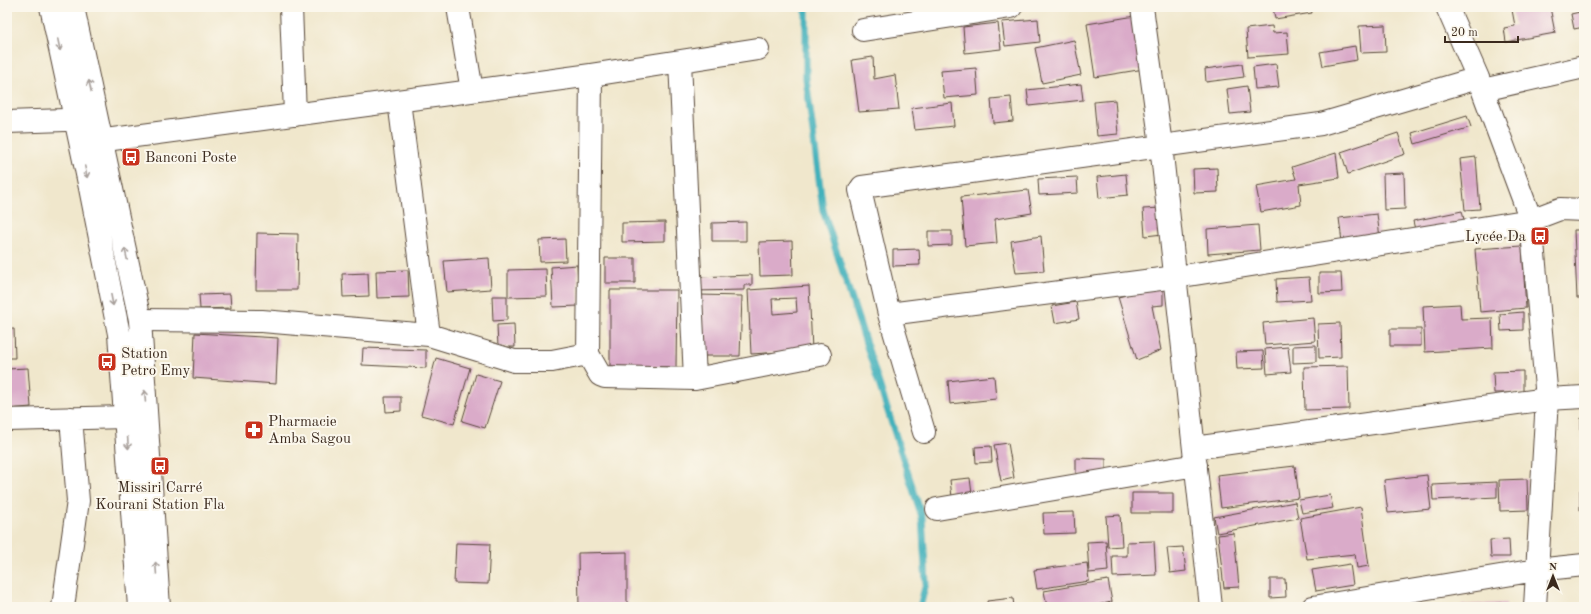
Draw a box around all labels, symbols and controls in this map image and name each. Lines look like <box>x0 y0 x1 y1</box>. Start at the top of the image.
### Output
scale bar <box>1445 18 1518 44</box>
text: 20 m <box>1451 27 1478 39</box>
one-way arrow <box>56 38 64 51</box>
one-way arrow <box>86 80 94 93</box>
bus stop icon: Banconi Poste <box>120 146 142 168</box>
place label: Banconi Poste <box>145 151 237 166</box>
one-way arrow <box>83 165 91 178</box>
bus stop icon: Lycée Da <box>1529 225 1551 247</box>
place label: Lycée Da <box>1465 230 1527 245</box>
one-way arrow <box>122 248 130 261</box>
one-way arrow <box>108 293 116 306</box>
place label: Station Petro Emy <box>121 347 191 379</box>
bus stop icon: Station Petro Emy <box>96 351 118 373</box>
one-way arrow <box>141 390 148 403</box>
place label: Pharmacie Amba Sagou <box>268 415 351 447</box>
pharmacy icon: Pharmacie Amba Sagou <box>243 419 265 441</box>
one-way arrow <box>124 436 131 449</box>
bus stop icon: Missiri Carré Kourani Station Fla <box>149 455 171 477</box>
place label: Missiri Carré Kourani Station Fla <box>95 481 225 513</box>
north arrow <box>1533 556 1573 596</box>
one-way arrow <box>153 562 160 575</box>
text: N <box>1549 562 1558 573</box>

